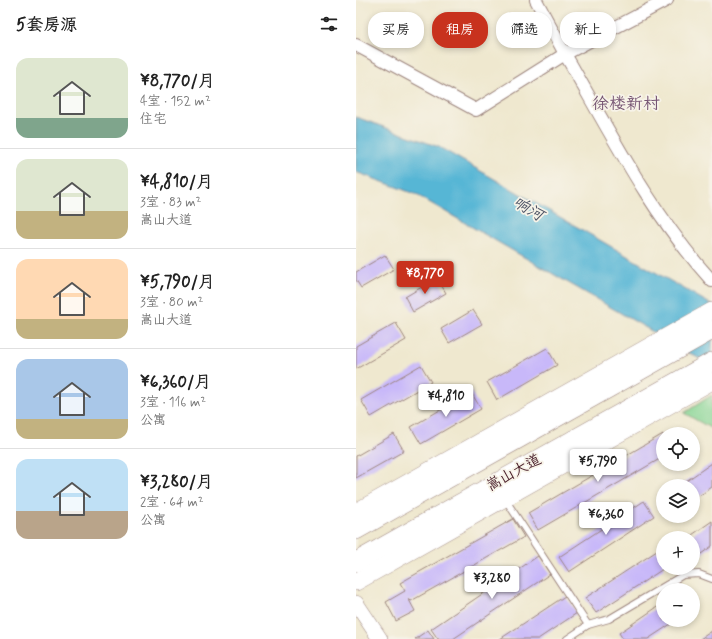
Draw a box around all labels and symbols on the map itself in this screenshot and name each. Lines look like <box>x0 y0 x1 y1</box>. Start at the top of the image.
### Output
district label: 徐楼新村 <box>592 93 660 115</box>
water label: 响河 <box>509 192 550 228</box>
pin: ¥8,770 <box>392 261 458 295</box>
pin: ¥4,810 <box>413 384 479 418</box>
pin: ¥5,790 <box>565 449 631 483</box>
street label: 嵩山大道 <box>483 450 545 496</box>
pin: ¥6,360 <box>573 502 639 536</box>
pin: ¥3,280 <box>459 566 525 600</box>

